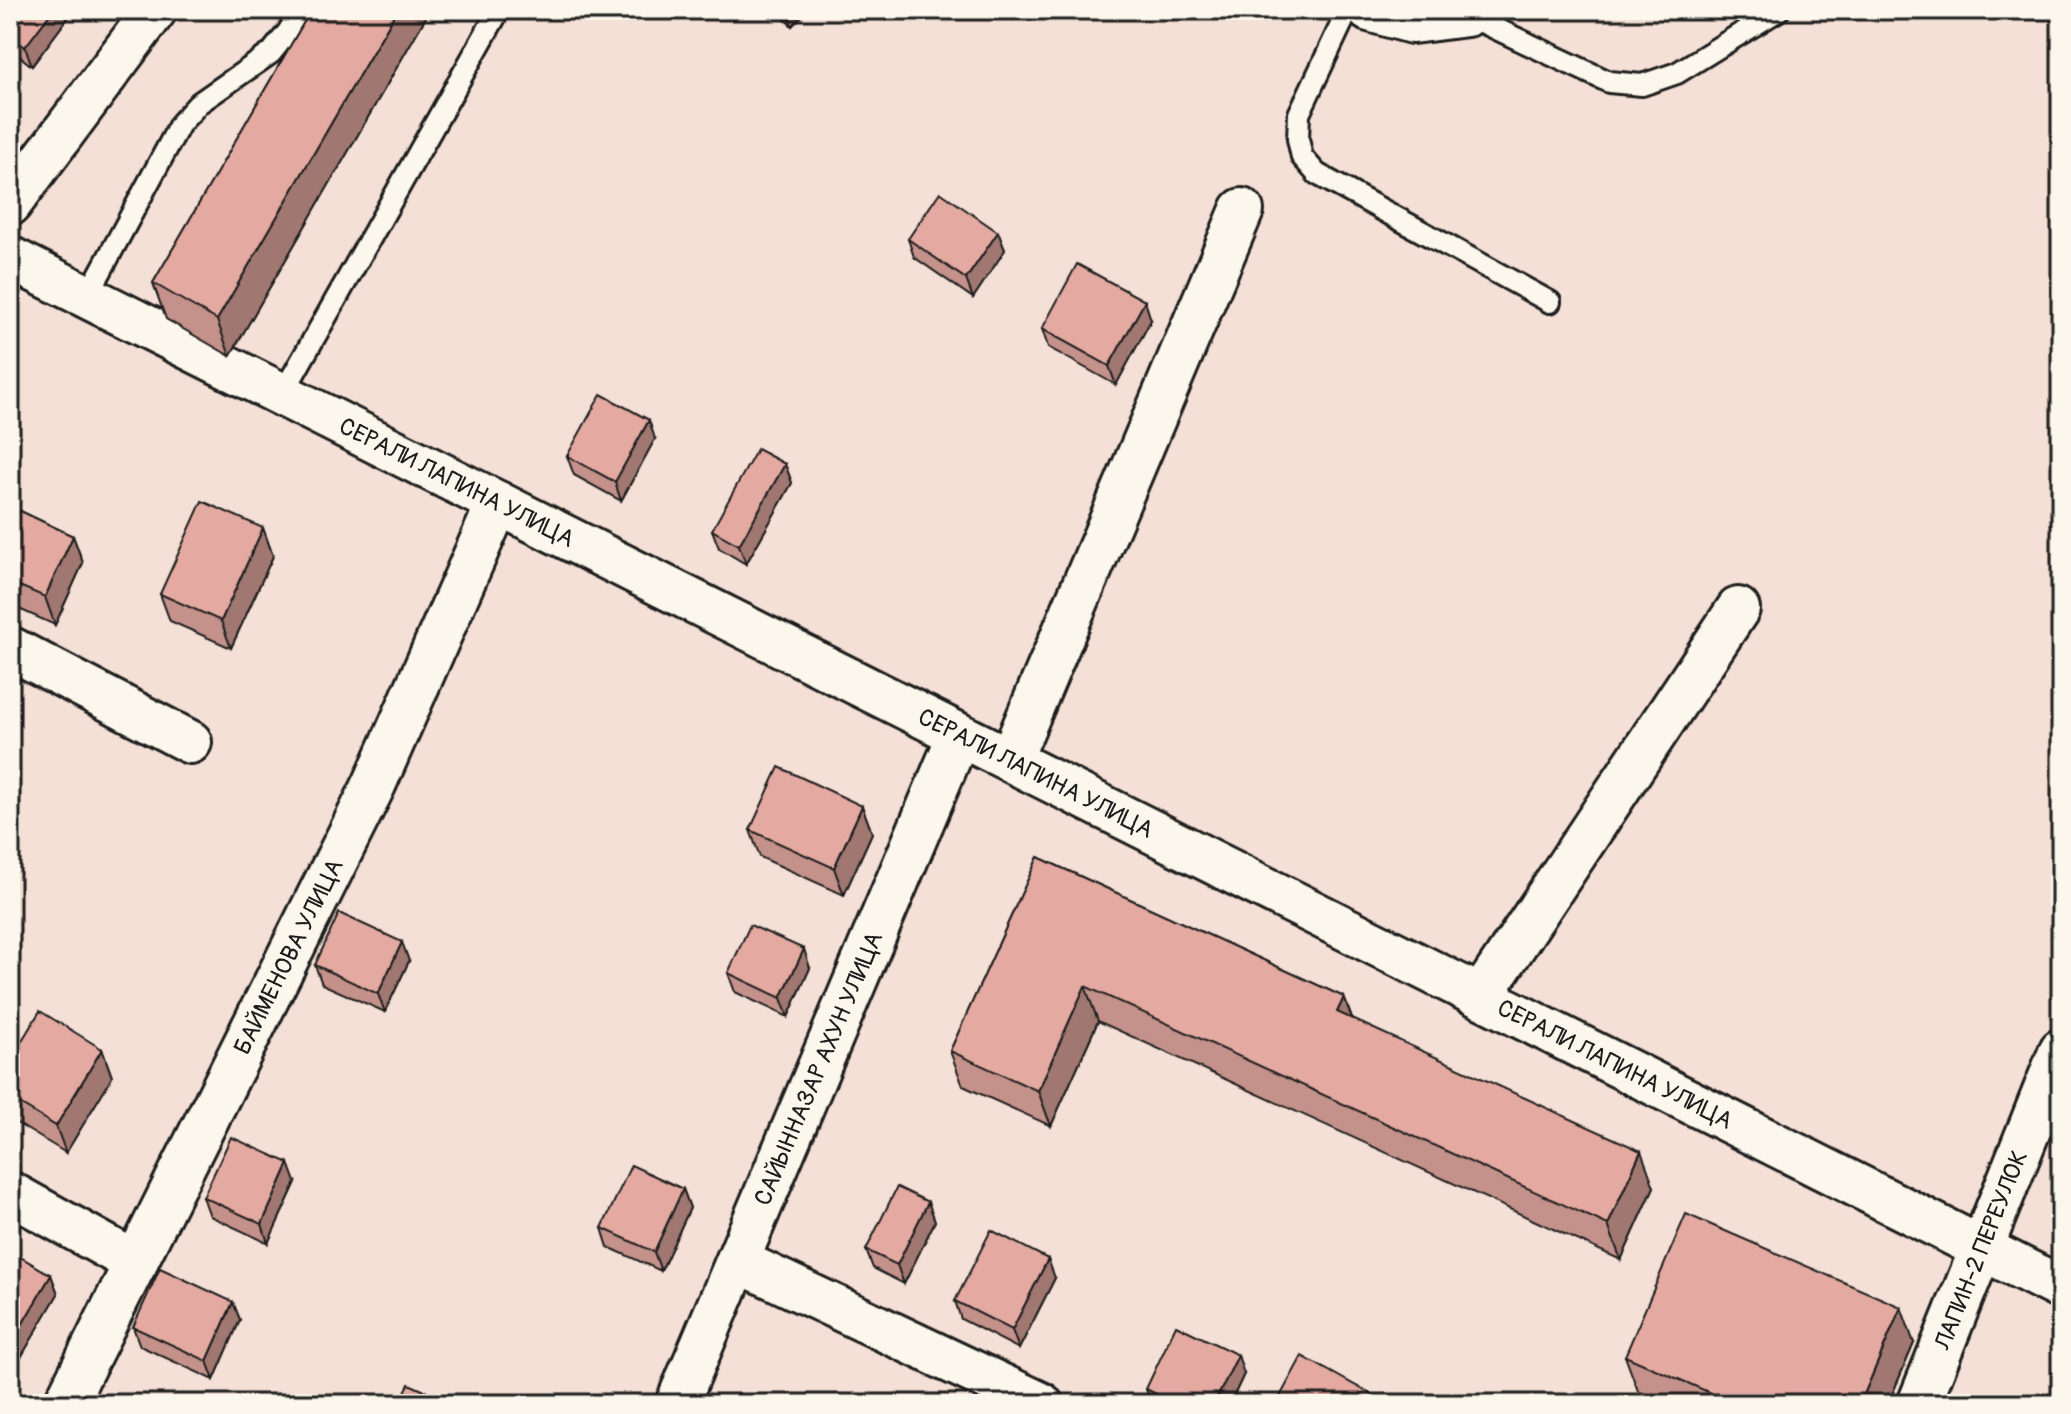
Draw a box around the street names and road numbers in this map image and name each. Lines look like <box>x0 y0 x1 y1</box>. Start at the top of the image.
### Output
street label: СЕРАЛИ ЛАПИНА УЛИЦА <box>334 411 579 554</box>
street label: СЕРАЛИ ЛАПИНА УЛИЦА <box>913 702 1158 844</box>
street label: БАЙМЕНОВА УЛИЦА <box>227 854 349 1059</box>
street label: САЙЫННАЗАР АХУН УЛИЦА <box>748 927 889 1210</box>
street label: СЕРАЛИ ЛАПИНА УЛИЦА <box>1493 993 1737 1135</box>
street label: ЛАПИН-2 ПЕРЕУЛОК <box>1927 1146 2034 1355</box>

